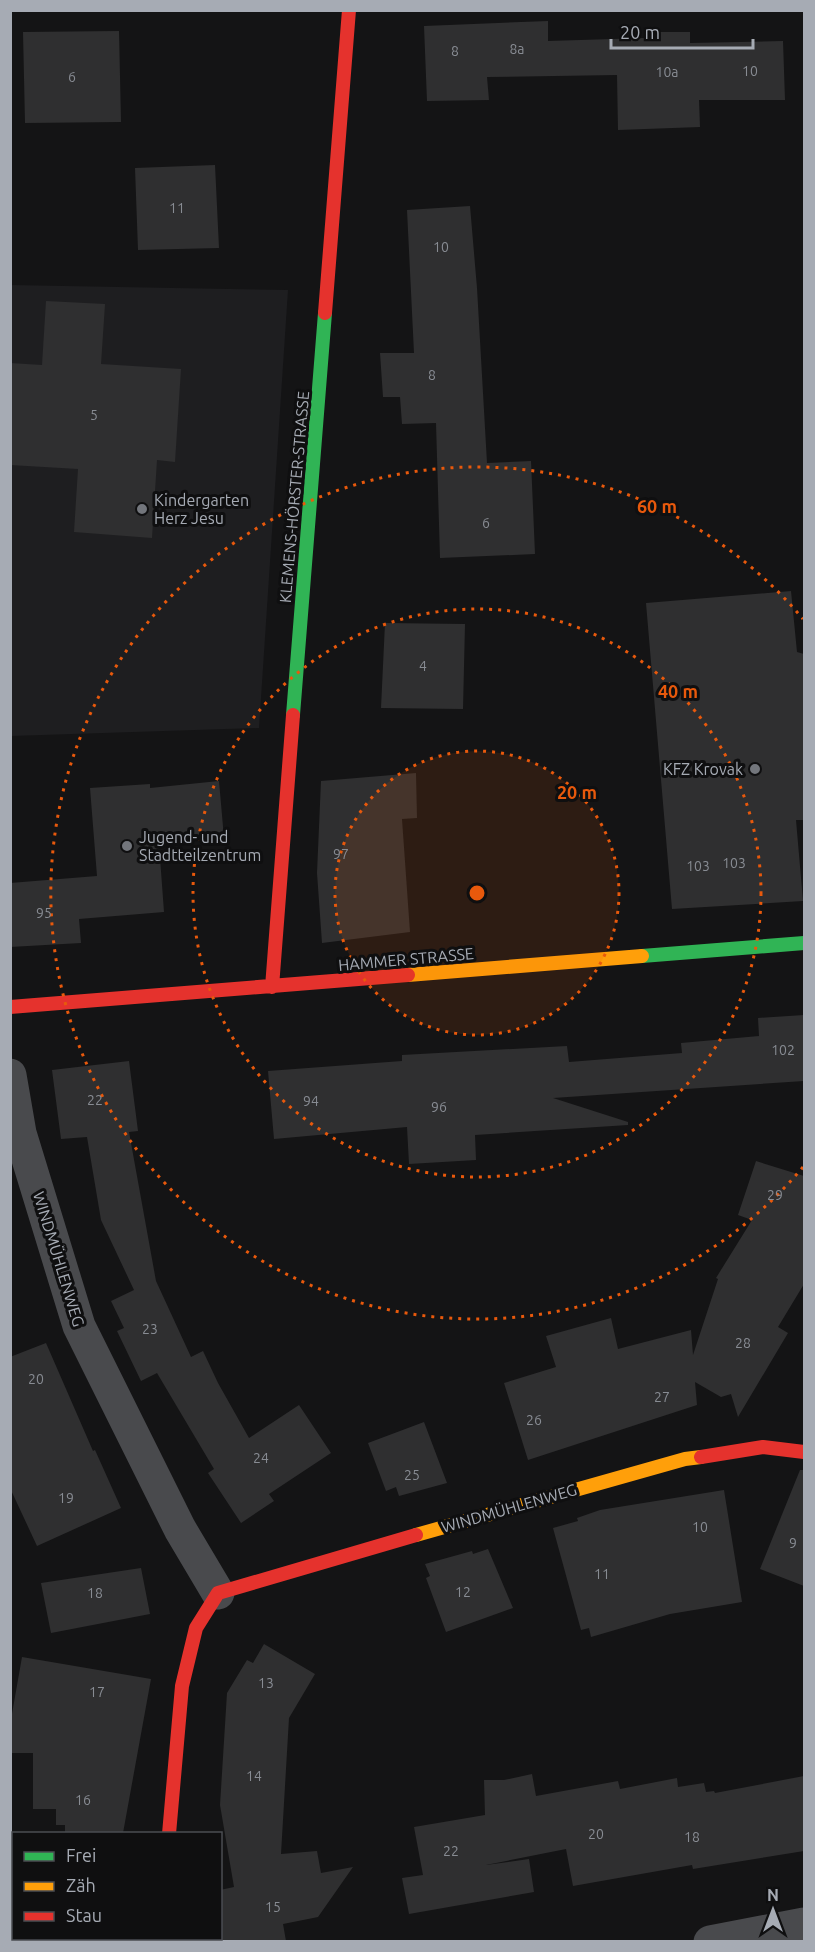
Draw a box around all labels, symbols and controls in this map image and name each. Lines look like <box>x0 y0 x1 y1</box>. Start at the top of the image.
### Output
scale bar <box>611 12 754 50</box>
text: 20 m <box>620 22 660 42</box>
house number: 8a <box>509 41 525 57</box>
house number: 8 <box>451 43 459 59</box>
house number: 10 <box>742 63 758 79</box>
house number: 10a <box>656 64 679 80</box>
house number: 6 <box>68 69 76 85</box>
house number: 11 <box>169 200 185 216</box>
house number: 10 <box>433 239 449 255</box>
house number: 8 <box>428 367 436 383</box>
street label: KLEMENS-HÖRSTER-STRASSE <box>276 390 312 604</box>
house number: 5 <box>90 407 98 423</box>
place label: Kindergarten Herz Jesu <box>154 491 249 527</box>
text: 60 m <box>637 496 677 516</box>
marker: Kindergarten Herz Jesu <box>135 502 149 516</box>
house number: 6 <box>482 515 490 531</box>
house number: 4 <box>419 658 427 674</box>
text: 40 m <box>658 681 698 701</box>
place label: KFZ Krovak <box>663 760 743 778</box>
marker: KFZ Krovak <box>748 762 762 776</box>
text: 20 m <box>557 782 597 802</box>
place label: Jugend- und Stadtteilzentrum <box>139 828 261 864</box>
marker: Jugend- und Stadtteilzentrum <box>120 839 134 853</box>
house number: 97 <box>333 846 349 862</box>
house number: 103 <box>722 855 746 871</box>
house number: 103 <box>686 858 710 874</box>
centre of rings <box>467 883 487 903</box>
house number: 95 <box>36 905 52 921</box>
street label: HAMMER STRASSE <box>337 944 475 974</box>
house number: 102 <box>771 1042 795 1058</box>
house number: 22 <box>87 1092 103 1108</box>
house number: 94 <box>303 1093 319 1109</box>
house number: 96 <box>431 1099 447 1115</box>
house number: 29 <box>767 1187 783 1203</box>
street label: WINDMÜHLENWEG <box>30 1189 88 1329</box>
house number: 23 <box>142 1321 158 1337</box>
house number: 28 <box>735 1335 751 1351</box>
house number: 20 <box>28 1371 44 1387</box>
house number: 27 <box>654 1389 670 1405</box>
house number: 26 <box>526 1412 542 1428</box>
house number: 24 <box>253 1450 269 1466</box>
house number: 25 <box>404 1467 420 1483</box>
street label: WINDMÜHLENWEG <box>439 1480 579 1536</box>
house number: 19 <box>58 1490 74 1506</box>
house number: 10 <box>692 1519 708 1535</box>
house number: 9 <box>789 1535 797 1551</box>
house number: 11 <box>594 1566 610 1582</box>
house number: 12 <box>455 1584 471 1600</box>
house number: 18 <box>87 1585 103 1601</box>
house number: 13 <box>258 1675 274 1691</box>
house number: 17 <box>89 1684 105 1700</box>
house number: 14 <box>246 1768 262 1784</box>
house number: 16 <box>75 1792 91 1808</box>
house number: 20 <box>588 1826 604 1842</box>
house number: 18 <box>684 1829 700 1845</box>
legend <box>12 1832 222 1940</box>
house number: 22 <box>443 1843 459 1859</box>
text: Frei <box>66 1845 96 1865</box>
text: Zäh <box>66 1875 96 1895</box>
north arrow <box>743 1880 803 1940</box>
text: N <box>767 1886 779 1904</box>
house number: 15 <box>265 1899 281 1915</box>
text: Stau <box>66 1905 102 1925</box>

